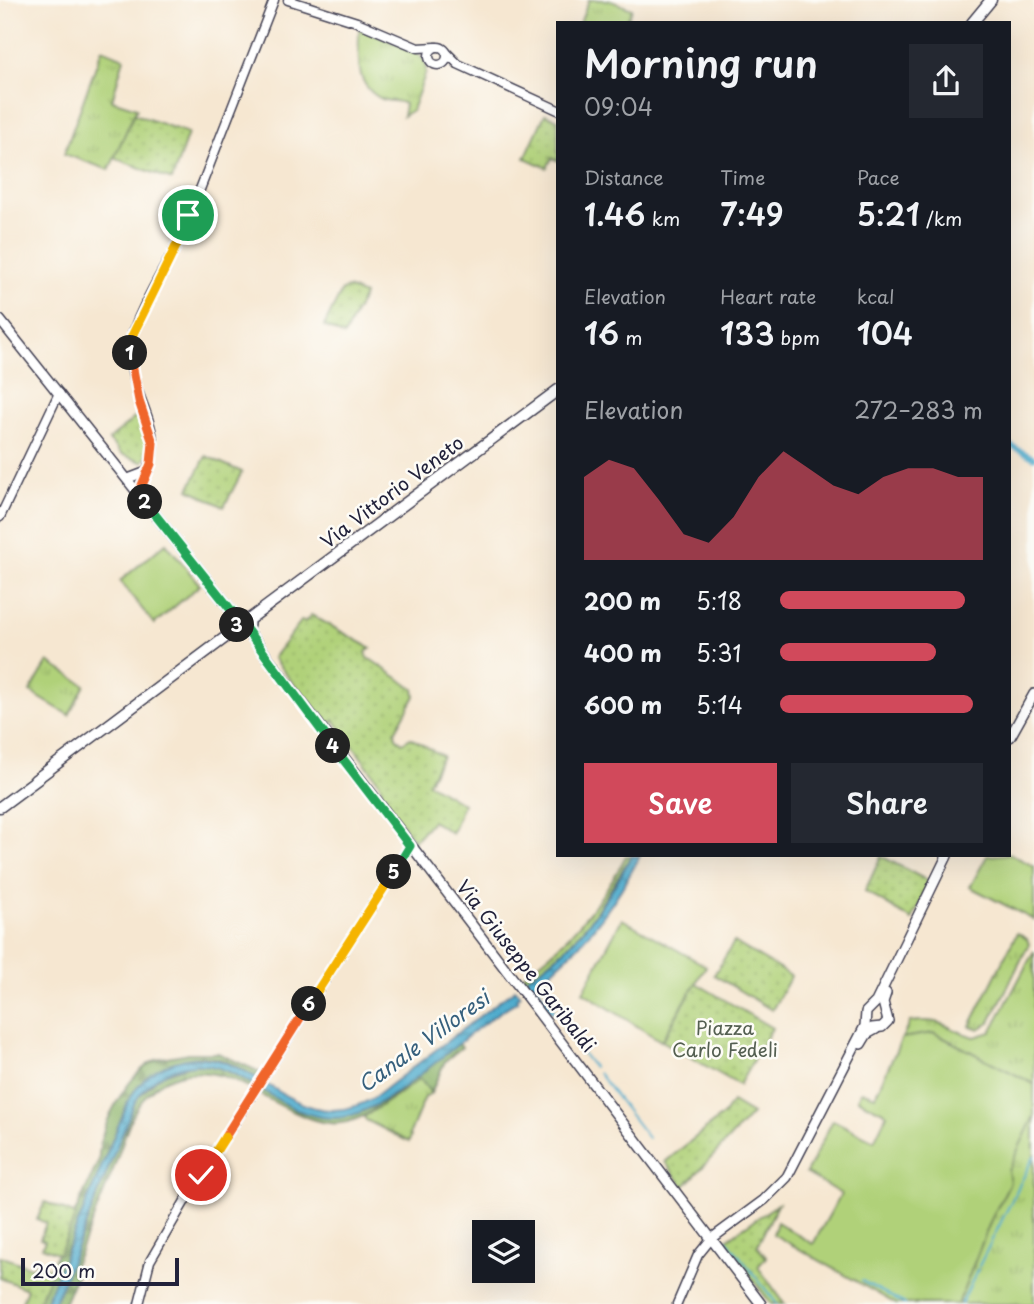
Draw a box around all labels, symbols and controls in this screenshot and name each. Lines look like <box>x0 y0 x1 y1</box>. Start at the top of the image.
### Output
text: Morning run <box>584 34 818 91</box>
button: share <box>909 44 983 118</box>
text: 09:04 <box>584 89 653 124</box>
text: Distance <box>584 163 664 191</box>
text: Time <box>720 163 765 191</box>
text: Pace <box>857 163 900 191</box>
pin <box>158 185 218 245</box>
text: 1.46 <box>584 191 645 236</box>
text: 7:49 <box>720 191 784 236</box>
text: 5:21 <box>857 191 920 236</box>
icon: arrive <box>169 196 207 234</box>
text: km <box>645 204 680 232</box>
text: /km <box>920 204 962 232</box>
text: Elevation <box>584 282 666 310</box>
text: Heart rate <box>720 282 816 310</box>
text: kcal <box>857 282 895 310</box>
text: 16 <box>584 310 619 355</box>
text: 133 <box>720 310 774 355</box>
text: 104 <box>857 310 913 355</box>
text: m <box>619 323 643 351</box>
text: bpm <box>774 323 820 351</box>
pin: 1 <box>113 336 148 370</box>
text: 1 <box>125 338 134 366</box>
text: Elevation <box>584 392 683 427</box>
text: 272–283 m <box>854 392 983 427</box>
street label: Via Vittorio Veneto <box>314 428 469 554</box>
pin: 2 <box>128 484 162 520</box>
text: 2 <box>138 487 151 515</box>
text: 200 m <box>584 583 661 618</box>
text: 5:18 <box>696 583 742 618</box>
pin: 3 <box>219 608 254 642</box>
text: 3 <box>230 610 243 638</box>
text: 400 m <box>584 635 662 670</box>
text: 5:31 <box>696 635 741 670</box>
text: 600 m <box>584 687 662 722</box>
text: 5:14 <box>696 687 743 722</box>
pin: 4 <box>316 728 350 764</box>
text: 4 <box>326 731 339 759</box>
button: Save <box>584 763 777 843</box>
button: Share <box>791 763 983 843</box>
pin: 5 <box>376 854 412 890</box>
text: 5 <box>387 857 400 885</box>
street label: Via Giuseppe Garibaldi <box>450 873 603 1058</box>
water label: Canale Villoresi <box>350 980 498 1099</box>
pin: 6 <box>292 986 326 1021</box>
text: 6 <box>302 989 315 1017</box>
park label: Piazza Carlo Fedeli <box>672 1013 778 1063</box>
pin <box>171 1145 231 1205</box>
icon: check <box>182 1156 220 1194</box>
map controls <box>472 1220 535 1283</box>
button: layers <box>472 1220 535 1283</box>
scale bar <box>21 1255 178 1287</box>
text: 200 m <box>32 1256 95 1284</box>

